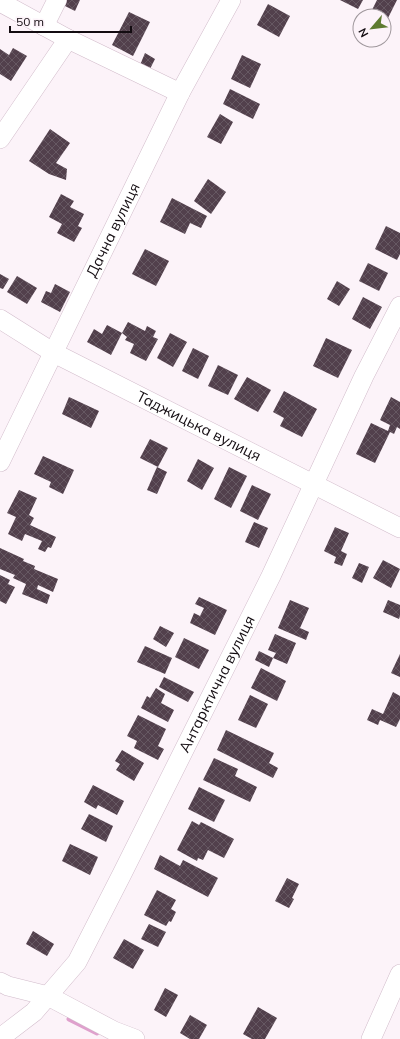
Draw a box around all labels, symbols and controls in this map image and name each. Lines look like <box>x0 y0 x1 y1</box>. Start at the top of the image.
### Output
scale bar <box>10 8 131 34</box>
north arrow <box>352 8 392 48</box>
text: 50 m <box>16 14 44 29</box>
text: N <box>355 26 371 40</box>
street label: Дачна вулиця <box>82 179 144 280</box>
street label: Таджицька вулиця <box>134 386 264 465</box>
street label: Антарктична вулиця <box>174 612 259 755</box>

